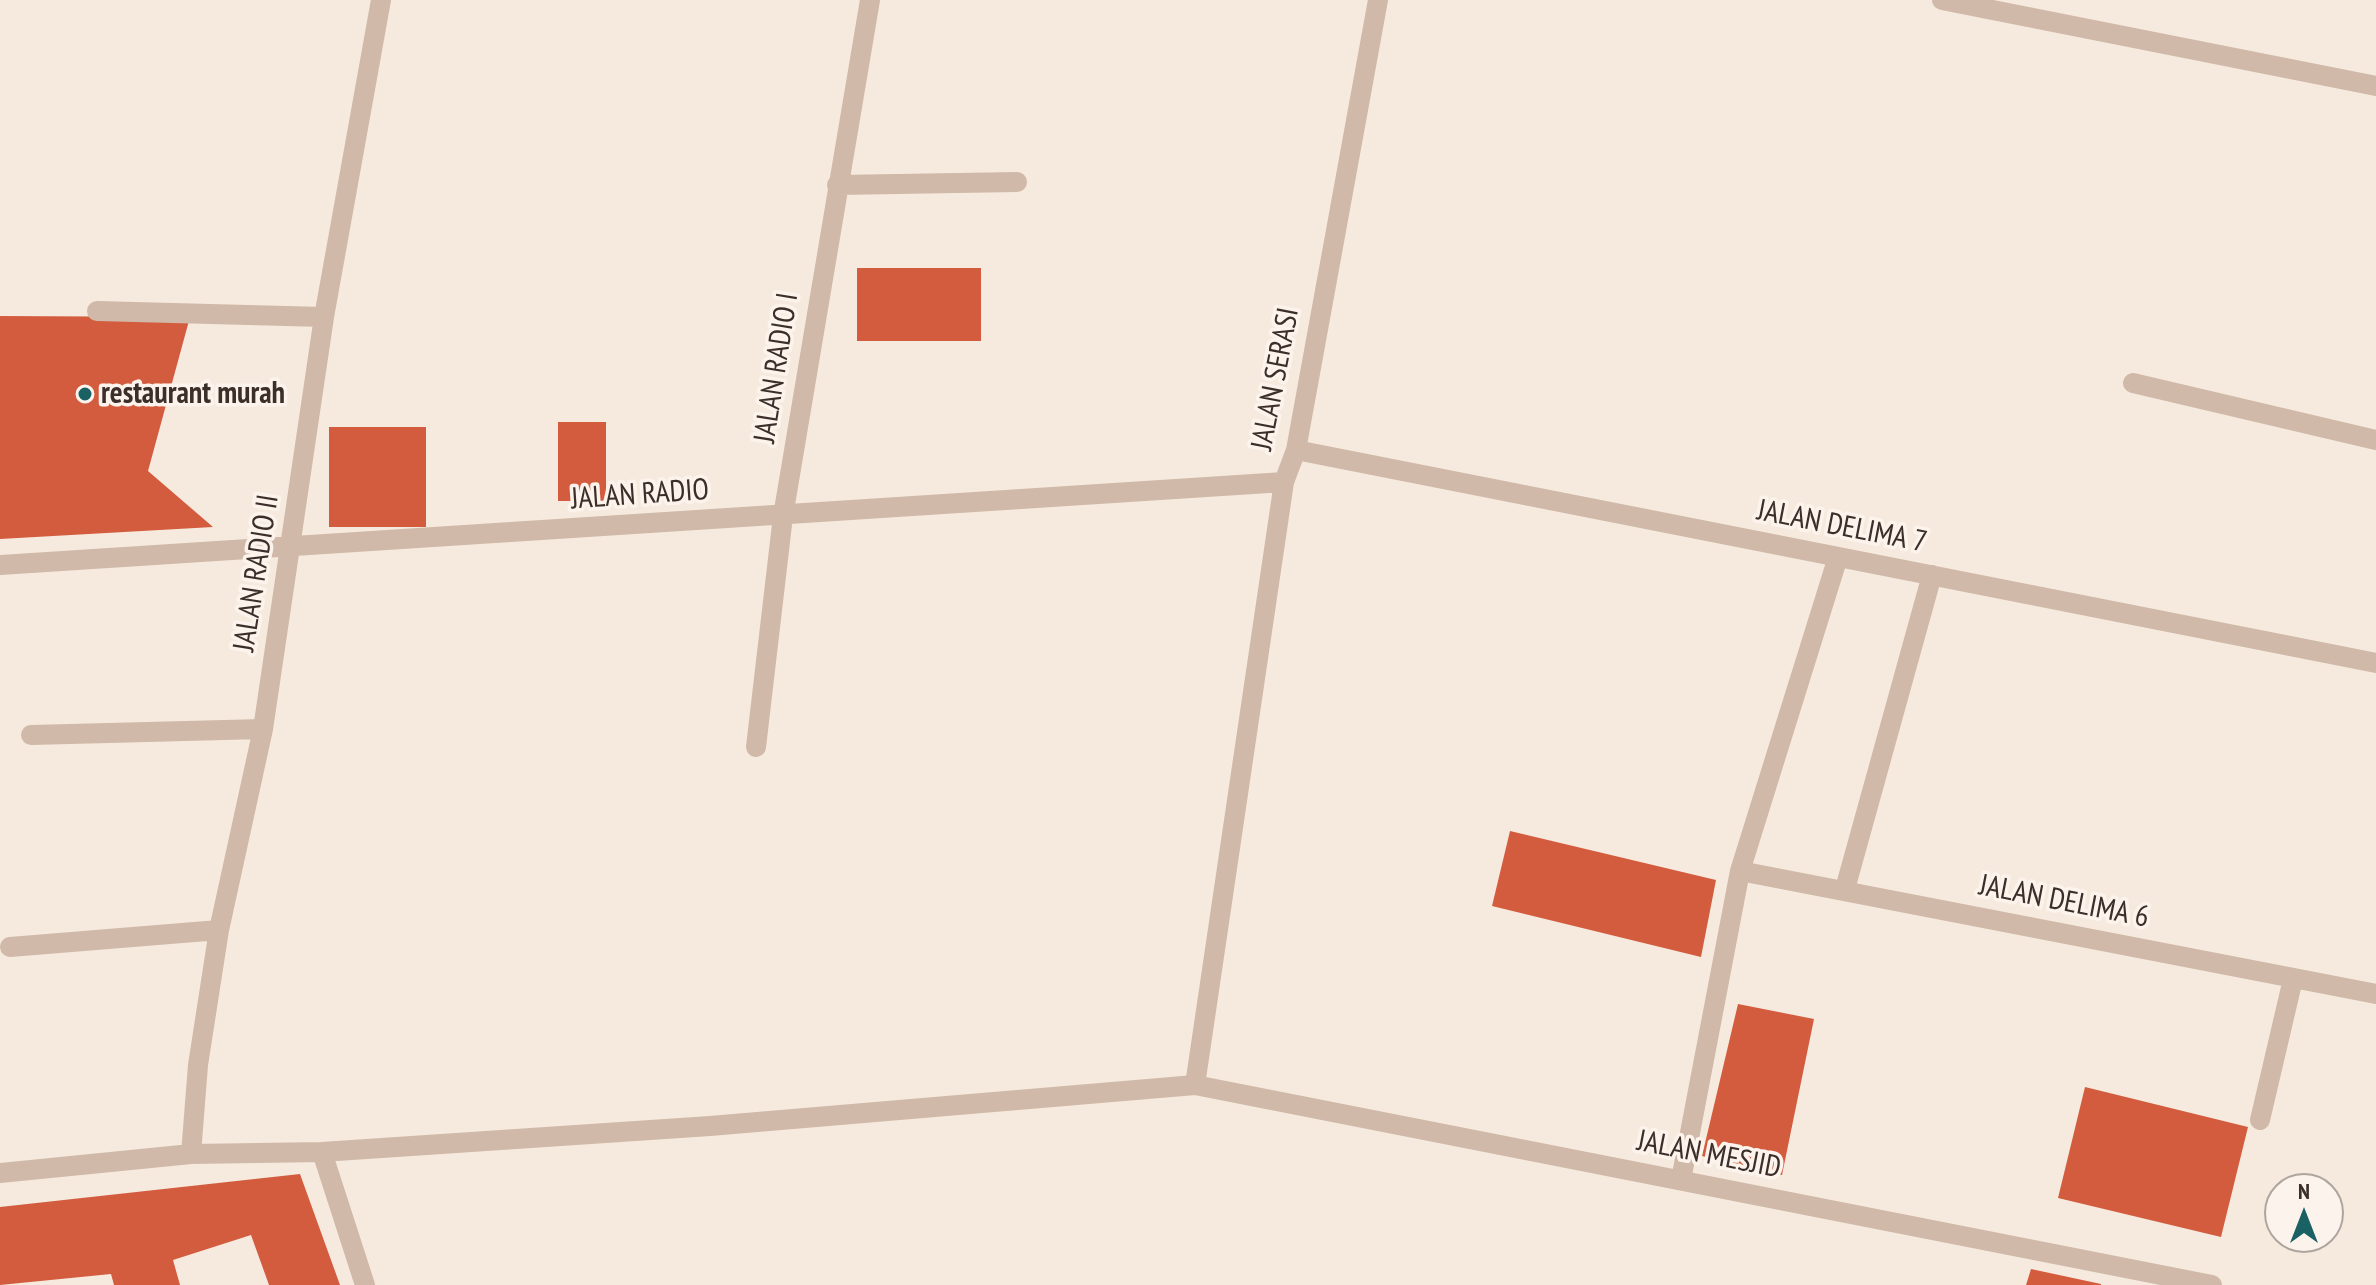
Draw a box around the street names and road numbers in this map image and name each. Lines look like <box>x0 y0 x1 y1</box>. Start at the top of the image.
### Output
street label: JALAN RADIO I <box>747 291 807 445</box>
street label: JALAN SERASI <box>1245 305 1307 453</box>
street label: JALAN RADIO <box>570 472 710 518</box>
street label: JALAN RADIO II <box>227 492 287 654</box>
street label: JALAN DELIMA 7 <box>1754 493 1930 561</box>
street label: JALAN DELIMA 6 <box>1976 868 2152 936</box>
street label: JALAN MESJID <box>1634 1123 1784 1187</box>

